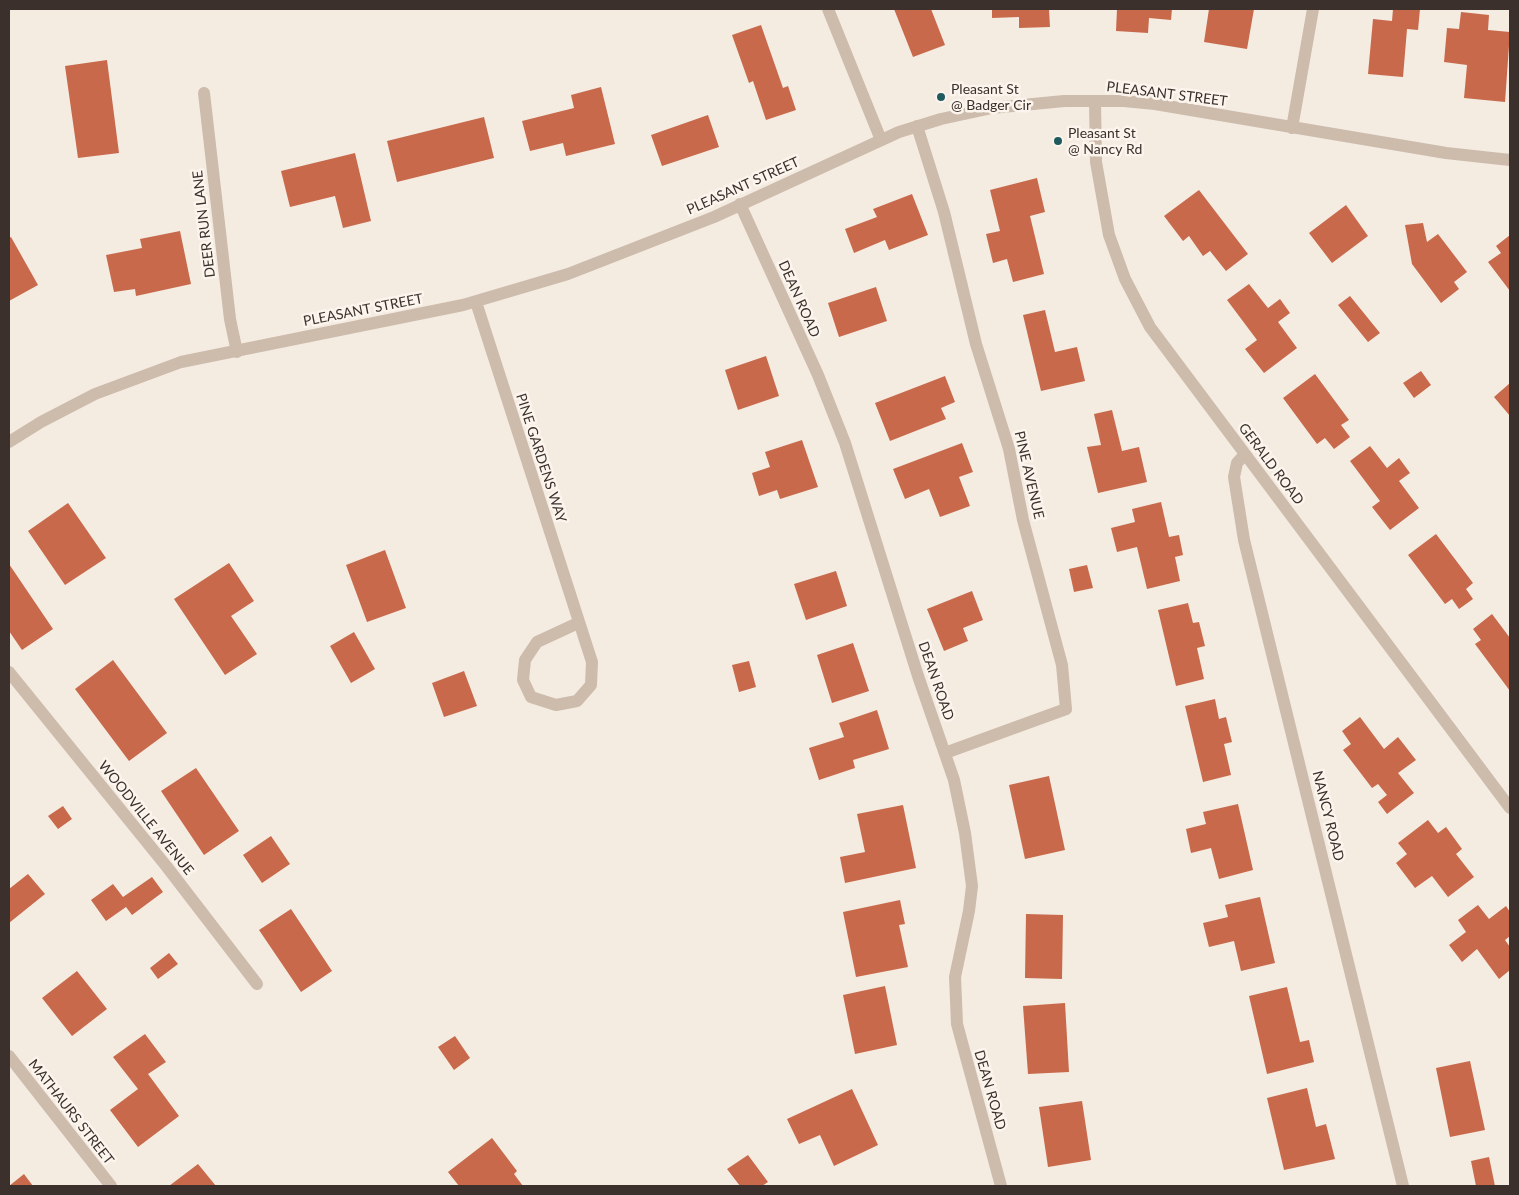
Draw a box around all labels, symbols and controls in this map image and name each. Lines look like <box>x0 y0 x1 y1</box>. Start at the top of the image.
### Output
street label: PLEASANT STREET <box>1106 78 1228 110</box>
place label: Pleasant St @ Badger Cir <box>951 81 1031 114</box>
marker: Pleasant St @ Badger Cir <box>935 91 947 103</box>
place label: Pleasant St @ Nancy Rd <box>1068 125 1142 158</box>
marker: Pleasant St @ Nancy Rd <box>1052 135 1064 147</box>
street label: PLEASANT STREET <box>684 154 802 218</box>
street label: DEER RUN LANE <box>189 169 219 279</box>
street label: DEAN ROAD <box>775 258 823 340</box>
street label: PLEASANT STREET <box>302 290 424 330</box>
street label: PINE GARDENS WAY <box>512 391 570 525</box>
street label: GERALD ROAD <box>1235 420 1307 508</box>
street label: PINE AVENUE <box>1011 429 1047 521</box>
street label: DEAN ROAD <box>915 639 957 723</box>
street label: WOODVILLE AVENUE <box>95 758 197 878</box>
street label: NANCY ROAD <box>1309 769 1347 863</box>
street label: DEAN ROAD <box>971 1048 1009 1132</box>
street label: MATHAURS STREET <box>25 1056 117 1168</box>

